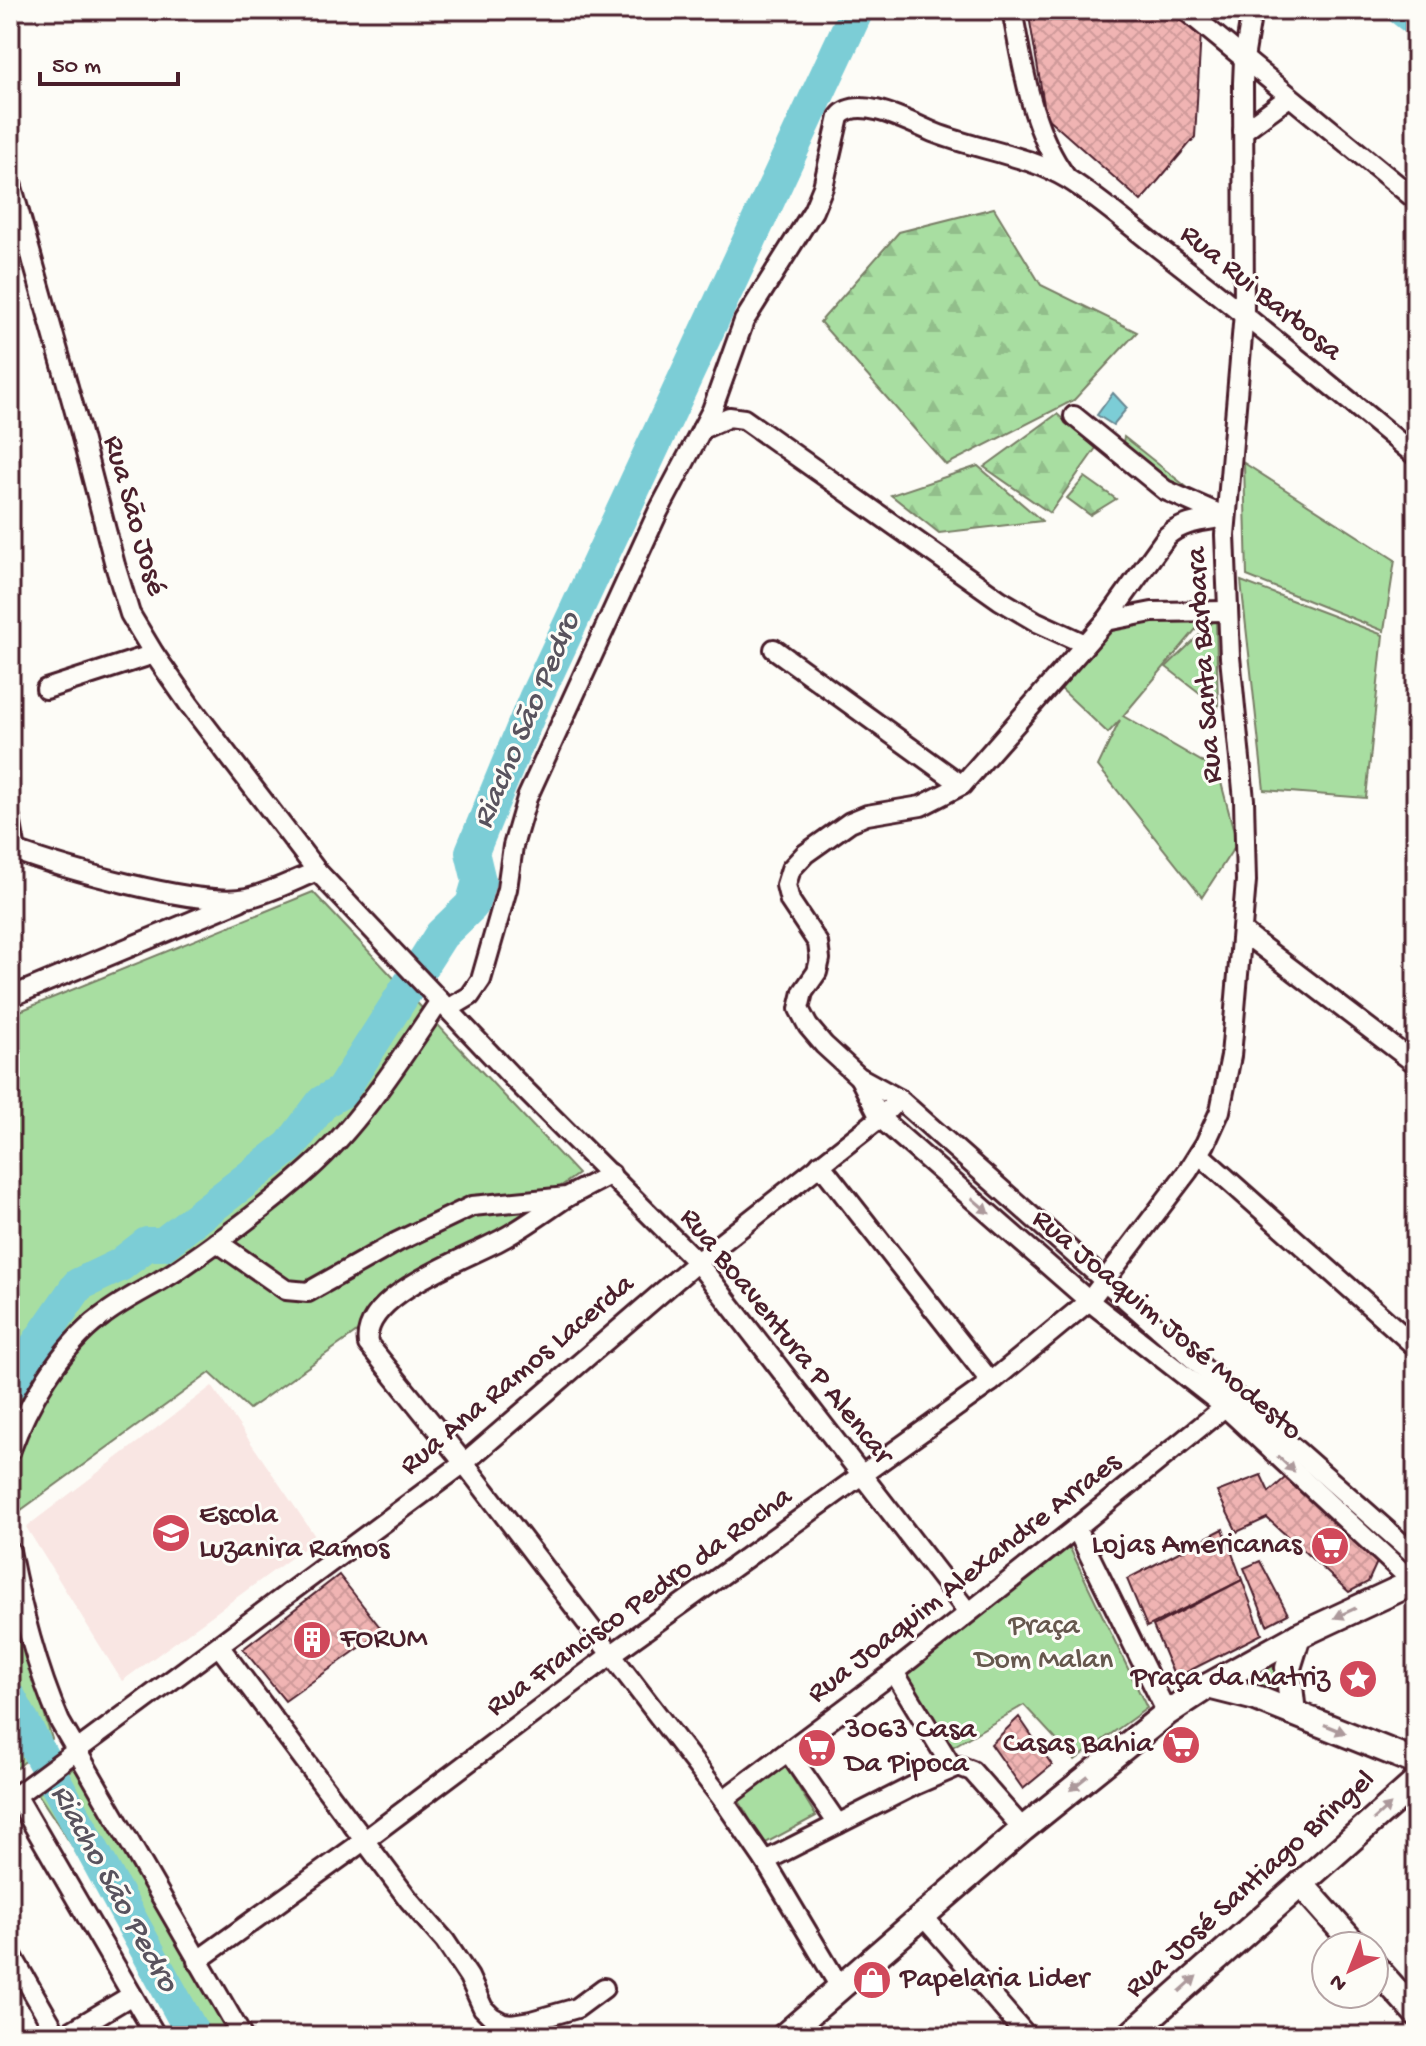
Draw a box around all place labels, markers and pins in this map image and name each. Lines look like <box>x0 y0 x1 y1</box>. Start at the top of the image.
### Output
place label: Escola Luzanira Ramos <box>199 1499 390 1568</box>
school or university icon: Escola Luzanira Ramos <box>150 1512 192 1554</box>
supermarket icon: Lojas Americanas <box>1309 1525 1351 1567</box>
place label: Lojas Americanas <box>1092 1529 1303 1564</box>
building icon: FORUM <box>291 1619 333 1661</box>
place label: FORUM <box>339 1623 427 1658</box>
place icon: Praça da Matriz <box>1337 1658 1379 1700</box>
place label: Praça da Matriz <box>1130 1662 1331 1697</box>
place label: 3063 Casa Da Pipoca <box>843 1714 977 1783</box>
supermarket icon: Casas Bahia <box>1160 1724 1202 1766</box>
supermarket icon: 3063 Casa Da Pipoca <box>796 1727 838 1769</box>
place label: Casas Bahia <box>1003 1728 1154 1763</box>
shop icon: Papelaria Lider <box>851 1959 893 2001</box>
place label: Papelaria Lider <box>899 1963 1091 1998</box>

